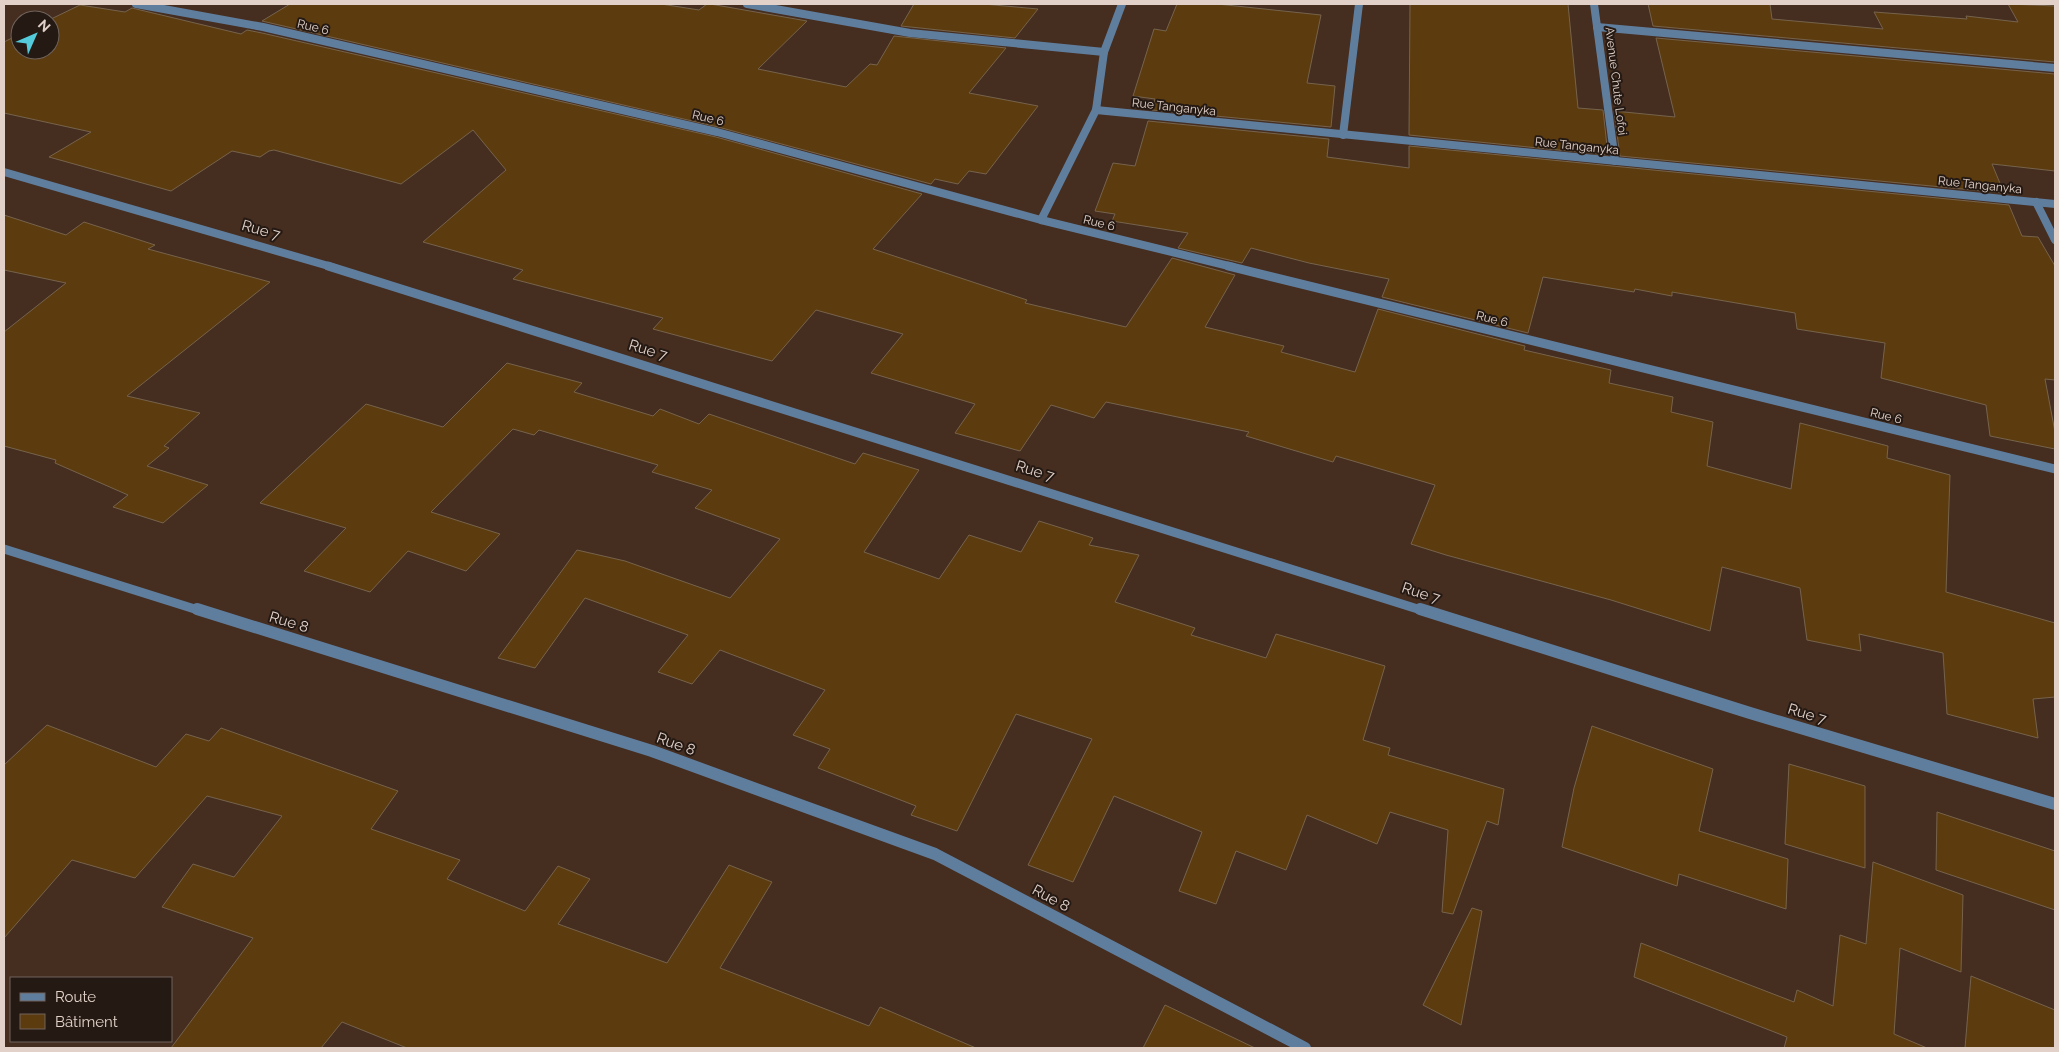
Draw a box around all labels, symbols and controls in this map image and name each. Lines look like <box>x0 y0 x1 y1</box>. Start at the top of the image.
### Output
north arrow <box>10 10 60 60</box>
text: N <box>35 16 54 35</box>
street label: Rue 6 <box>296 17 330 37</box>
street label: Avenue Chute Lofoi <box>1602 26 1630 136</box>
street label: Rue Tanganyka <box>1131 96 1217 118</box>
street label: Rue 6 <box>691 108 725 128</box>
street label: Rue Tanganyka <box>1534 135 1620 157</box>
street label: Rue Tanganyka <box>1937 174 2023 196</box>
street label: Rue 6 <box>1082 212 1116 234</box>
street label: Rue 7 <box>240 216 282 244</box>
street label: Rue 6 <box>1475 308 1509 330</box>
street label: Rue 7 <box>627 336 669 364</box>
street label: Rue 6 <box>1869 405 1903 427</box>
street label: Rue 7 <box>1014 457 1056 485</box>
street label: Rue 7 <box>1400 578 1442 608</box>
street label: Rue 8 <box>267 608 311 637</box>
street label: Rue 7 <box>1786 700 1828 728</box>
street label: Rue 8 <box>654 729 698 759</box>
street label: Rue 8 <box>1029 881 1073 915</box>
legend <box>10 977 172 1042</box>
text: Route <box>55 988 96 1006</box>
text: Bâtiment <box>55 1013 118 1031</box>

